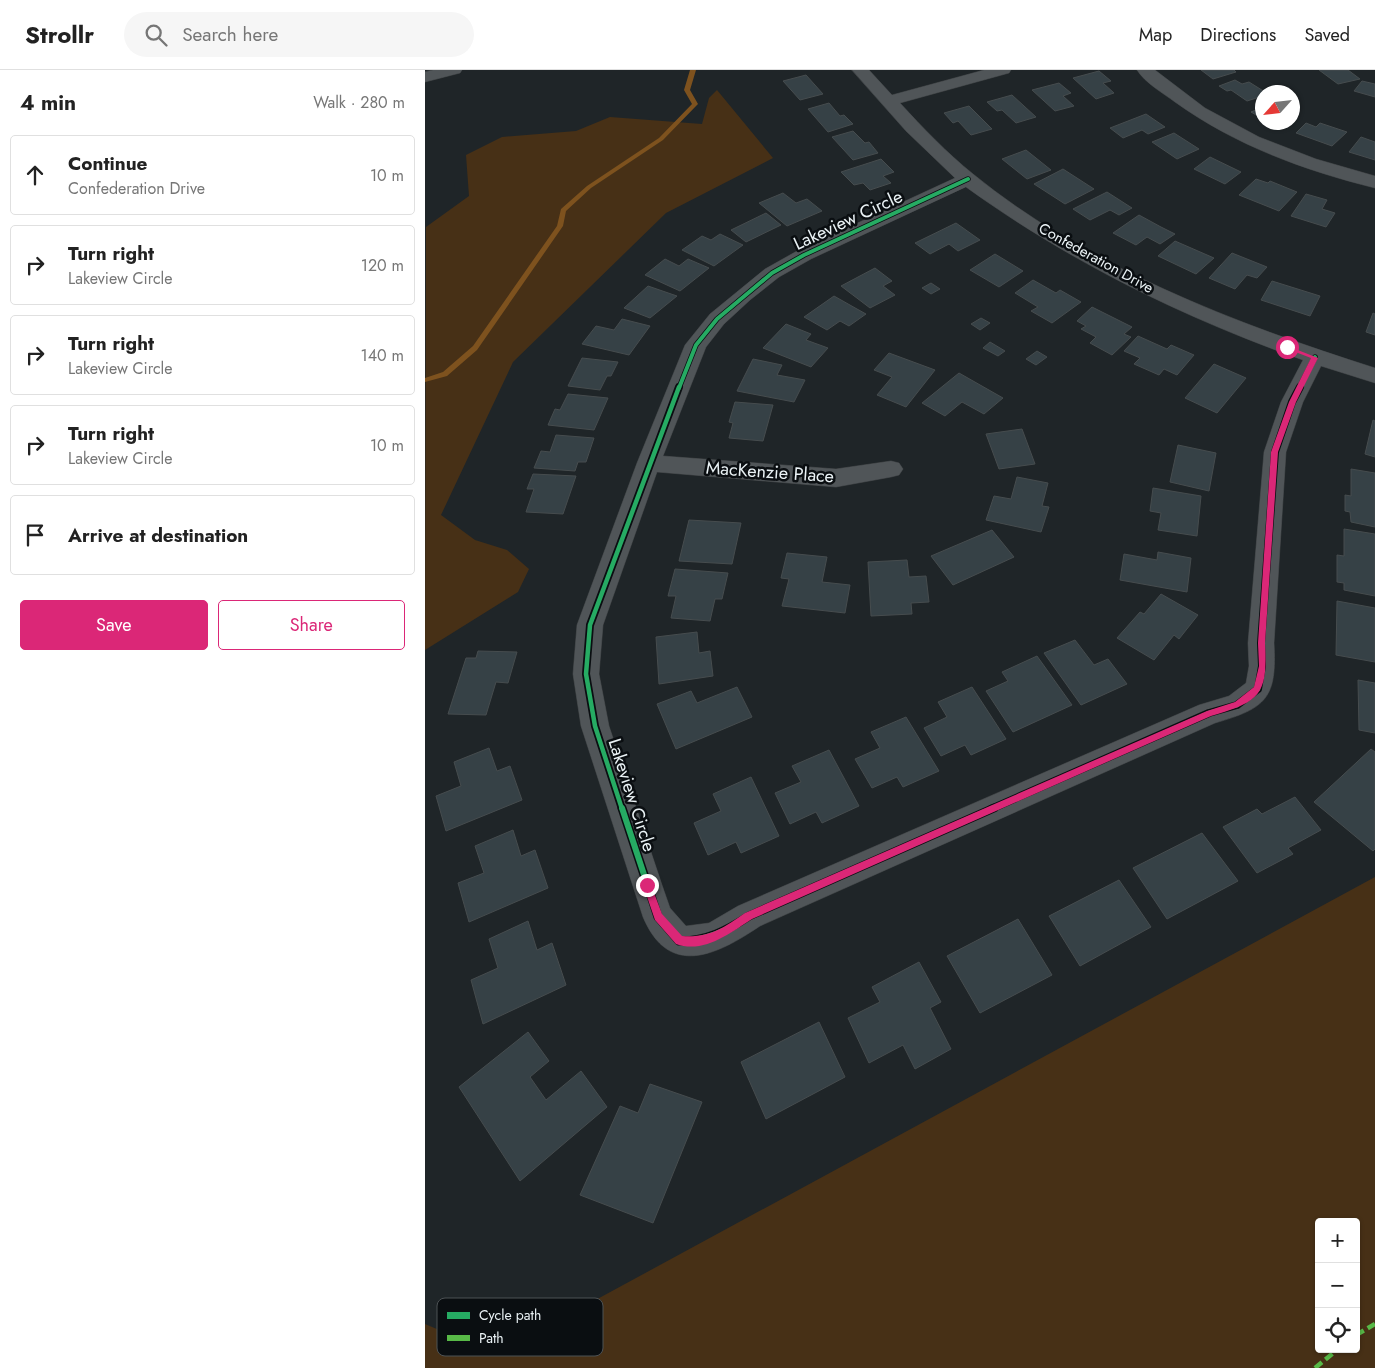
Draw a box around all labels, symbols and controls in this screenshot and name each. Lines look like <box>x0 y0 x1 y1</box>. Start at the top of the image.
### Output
search box <box>124 12 474 57</box>
text: Strollr <box>25 17 94 52</box>
icon: search <box>142 21 170 49</box>
text: Search here <box>182 21 278 48</box>
text: Map <box>1139 22 1172 48</box>
text: Directions <box>1200 22 1276 48</box>
text: Saved <box>1304 22 1350 48</box>
north arrow <box>1255 85 1300 130</box>
text: 4 min <box>20 88 76 118</box>
text: Walk · 280 m <box>313 91 405 114</box>
text: Continue <box>68 150 147 177</box>
icon: ahead <box>21 161 49 189</box>
text: 10 m <box>370 164 404 187</box>
text: Confederation Drive <box>68 177 205 200</box>
street label: Lakeview Circle <box>789 183 907 257</box>
street label: Confederation Drive <box>1035 217 1158 299</box>
text: Turn right <box>68 240 154 267</box>
icon: right <box>21 251 49 279</box>
text: 120 m <box>361 254 404 277</box>
text: Lakeview Circle <box>68 267 173 290</box>
text: Turn right <box>68 330 154 357</box>
route start <box>1276 336 1299 359</box>
icon: right <box>21 341 49 369</box>
text: 140 m <box>361 344 404 367</box>
text: Lakeview Circle <box>68 357 173 380</box>
text: Turn right <box>68 420 154 447</box>
icon: right <box>21 431 49 459</box>
text: 10 m <box>370 434 404 457</box>
text: Lakeview Circle <box>68 447 173 470</box>
street label: MacKenzie Place <box>705 455 835 489</box>
icon: arrive <box>21 521 49 549</box>
text: Arrive at destination <box>68 522 248 549</box>
button: Save <box>20 600 208 650</box>
button: Share <box>218 600 405 650</box>
street label: Lakeview Circle <box>601 735 663 855</box>
route end <box>636 874 659 897</box>
map controls <box>1315 1218 1360 1353</box>
button: + <box>1315 1218 1360 1263</box>
button: − <box>1315 1263 1360 1308</box>
legend <box>437 1298 603 1356</box>
text: Cycle path <box>479 1305 541 1325</box>
button: locate <box>1315 1308 1360 1353</box>
text: Path <box>479 1328 504 1348</box>

